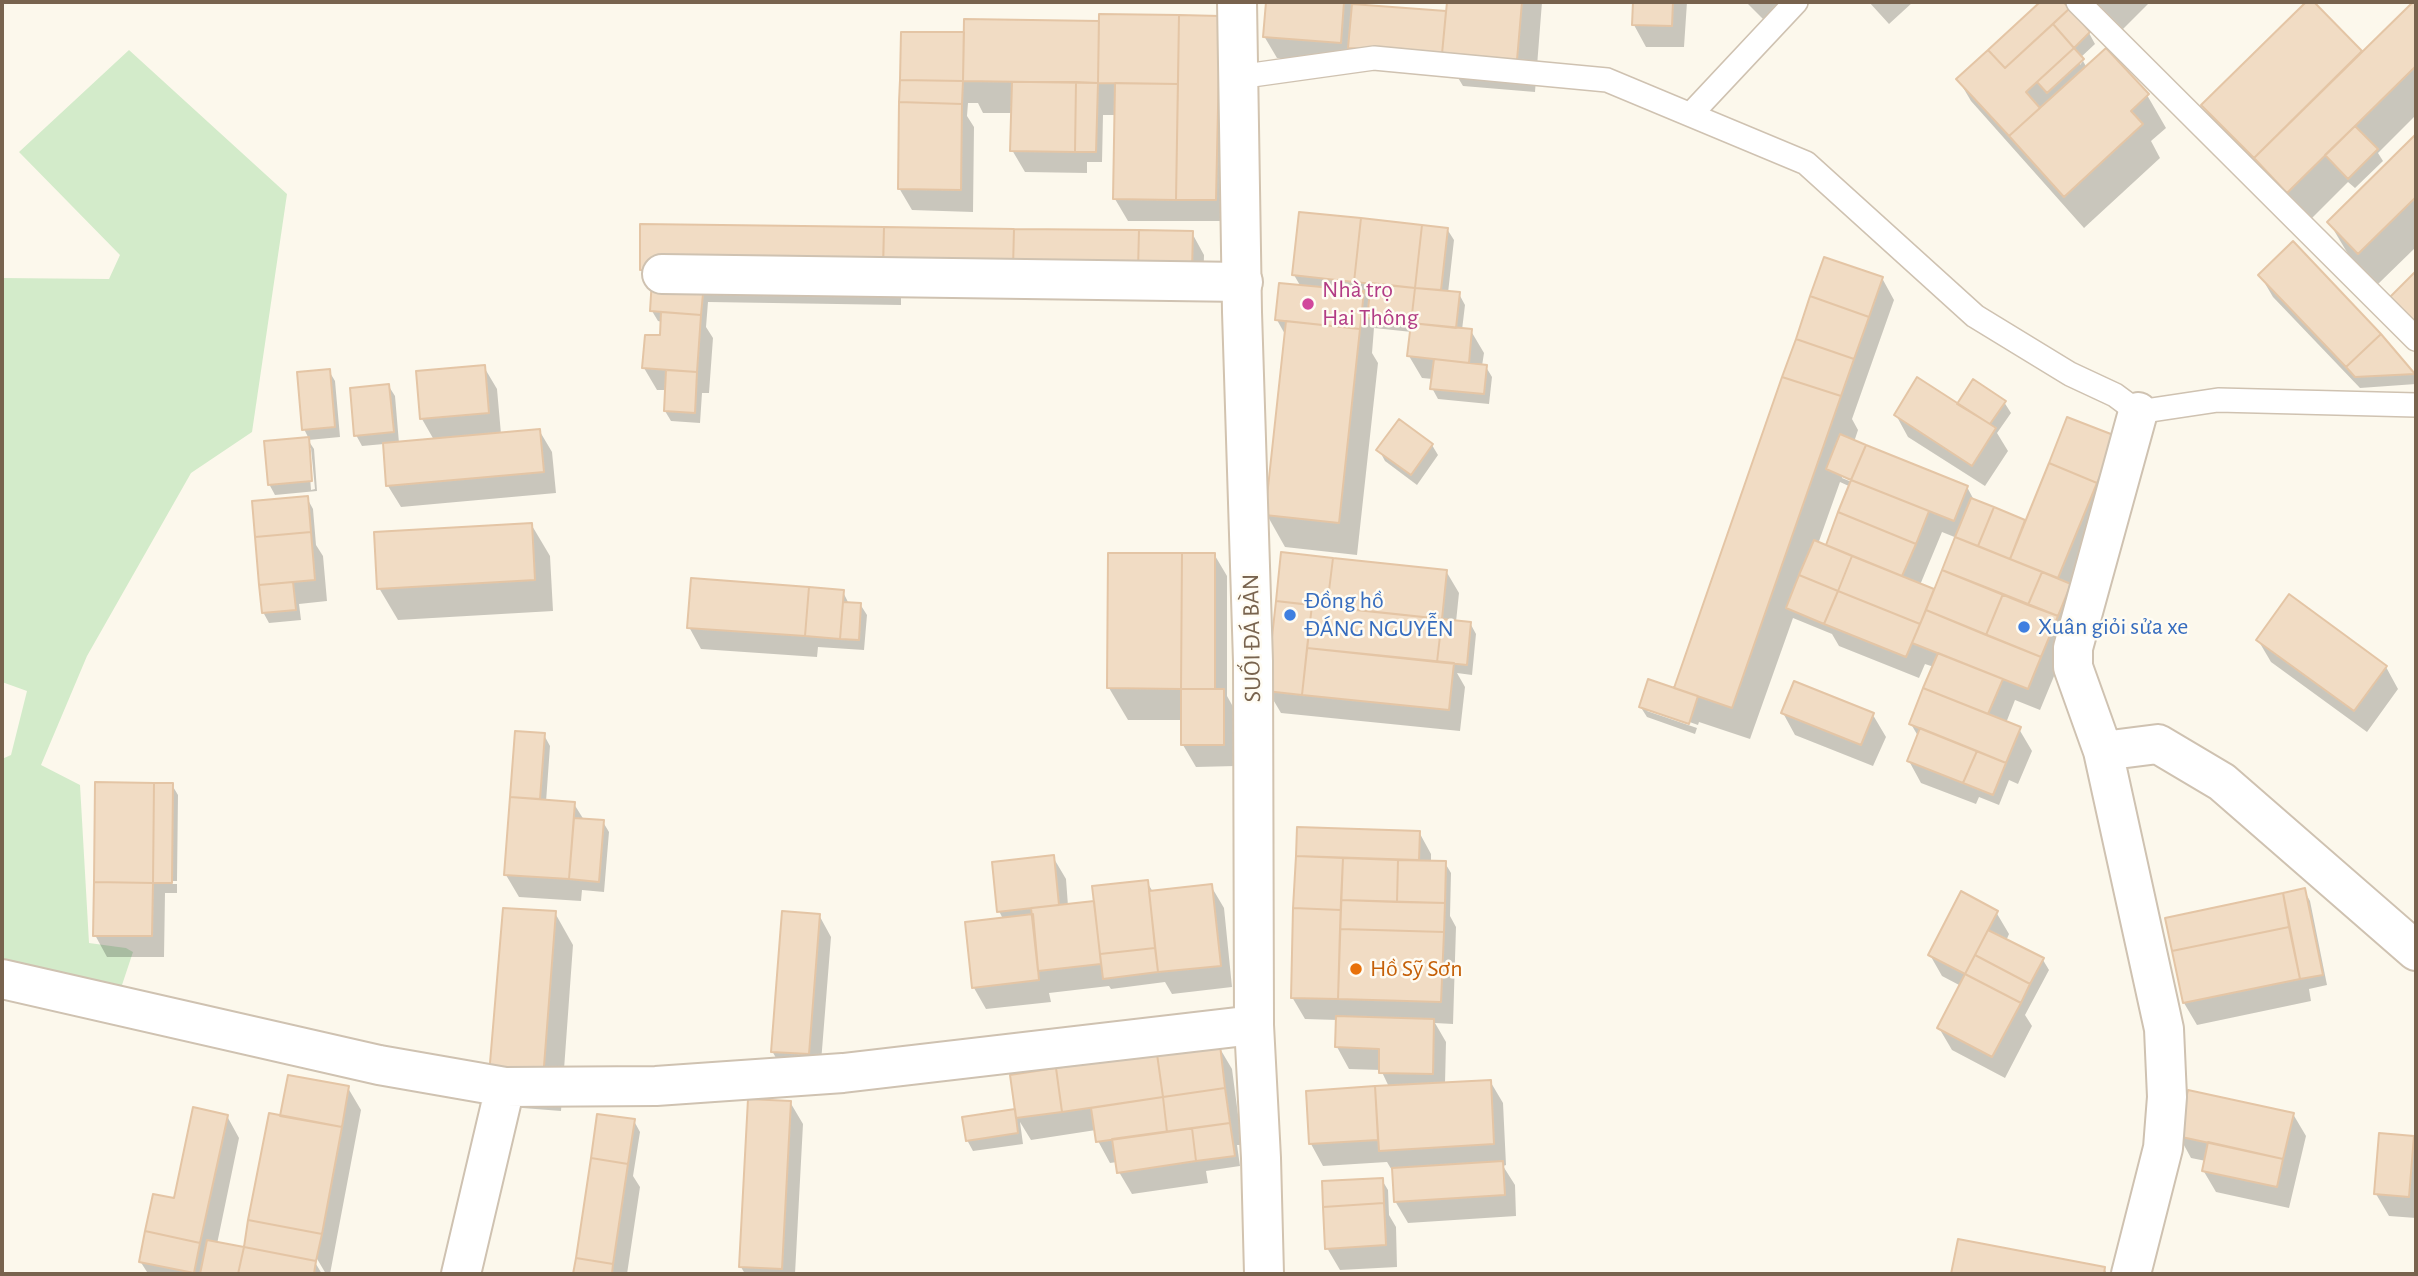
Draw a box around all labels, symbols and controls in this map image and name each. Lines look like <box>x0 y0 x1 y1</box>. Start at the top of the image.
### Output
place label: Nhà trọ Hai Thông <box>1322 276 1418 332</box>
marker: Nhà trọ Hai Thông <box>1300 296 1316 312</box>
street label: SUỐI ĐÁ BÀN <box>1236 573 1268 703</box>
place label: Đồng hồ ĐÁNG NGUYỄN <box>1304 587 1454 643</box>
marker: Đồng hồ ĐÁNG NGUYỄN <box>1282 607 1298 623</box>
place label: Xuân giỏi sửa xe <box>2038 613 2188 641</box>
marker: Xuân giỏi sửa xe <box>2016 619 2032 635</box>
place label: Hồ Sỹ Sơn <box>1370 955 1463 983</box>
marker: Hồ Sỹ Sơn <box>1348 961 1364 977</box>

